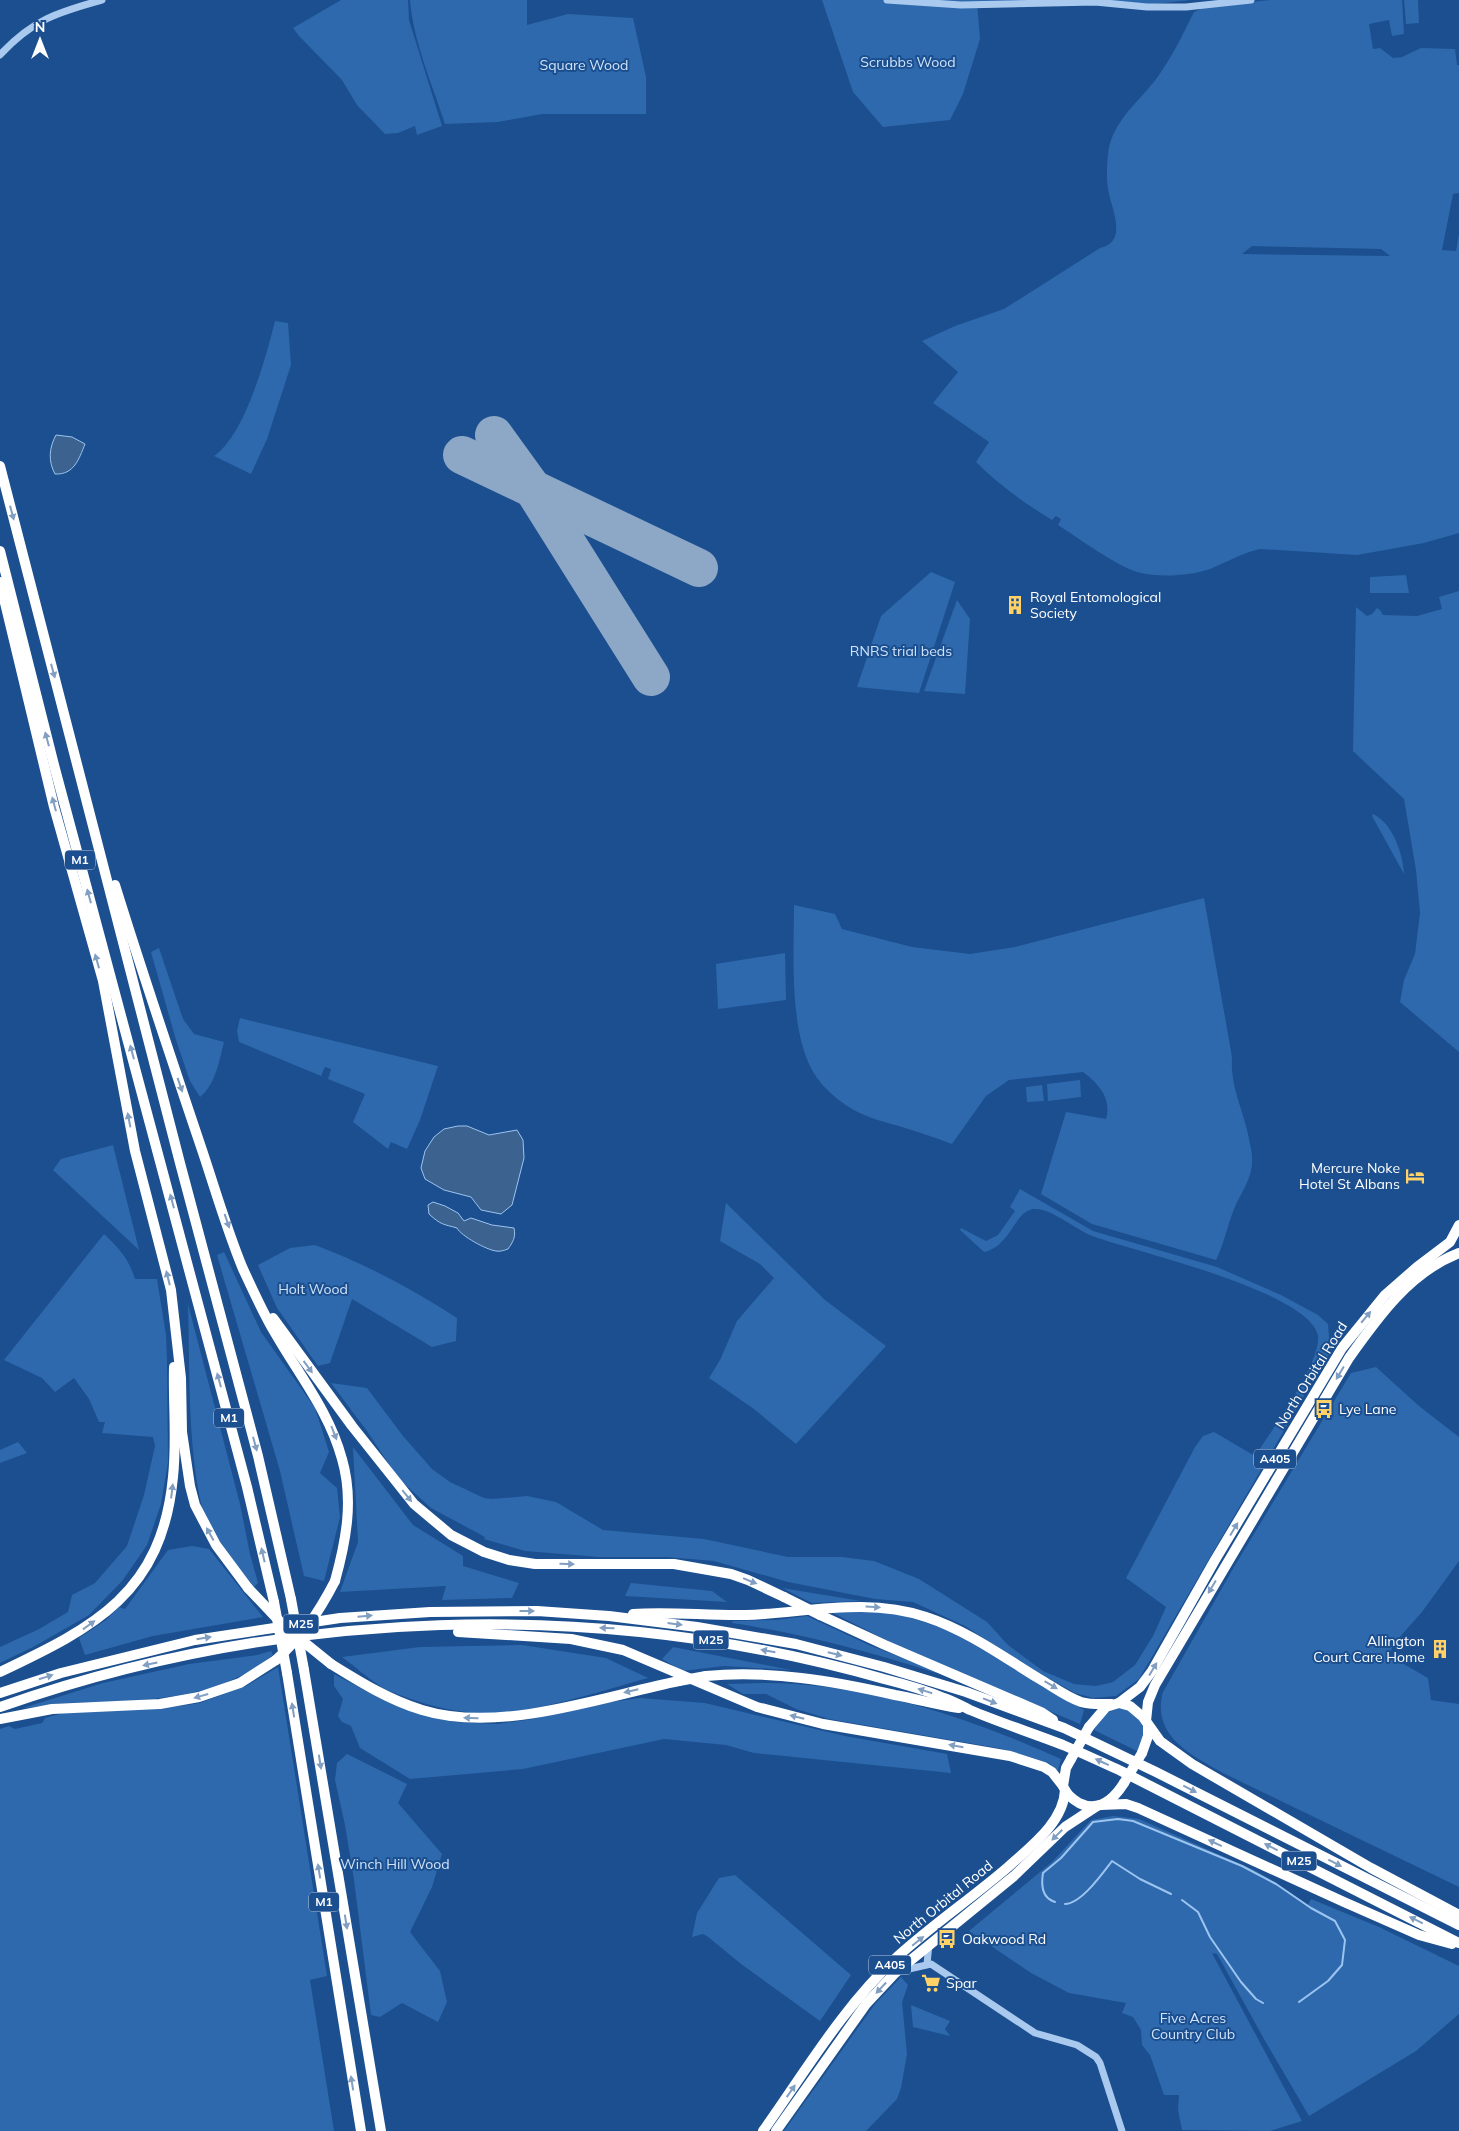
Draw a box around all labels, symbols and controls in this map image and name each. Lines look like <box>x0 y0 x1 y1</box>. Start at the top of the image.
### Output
north arrow <box>15 15 65 65</box>
text: N <box>35 18 45 36</box>
park label: Scrubbs Wood <box>860 53 956 71</box>
park label: Square Wood <box>540 56 629 74</box>
one-way arrow <box>8 506 16 521</box>
place label: Royal Entomological Society <box>1030 588 1161 622</box>
building icon: Royal Entomological Society <box>1004 594 1026 616</box>
park label: RNRS trial beds <box>850 642 952 660</box>
one-way arrow <box>49 663 57 678</box>
one-way arrow <box>43 731 51 746</box>
one-way arrow <box>49 797 57 812</box>
road number: M1 <box>65 850 95 870</box>
one-way arrow <box>85 888 93 903</box>
one-way arrow <box>93 953 101 968</box>
one-way arrow <box>128 1045 136 1060</box>
one-way arrow <box>176 1078 184 1093</box>
one-way arrow <box>125 1112 133 1128</box>
place label: Mercure Noke Hotel St Albans <box>1299 1159 1400 1193</box>
hotel icon: Mercure Noke Hotel St Albans <box>1404 1165 1426 1187</box>
one-way arrow <box>168 1194 176 1209</box>
one-way arrow <box>223 1214 231 1229</box>
one-way arrow <box>163 1270 171 1285</box>
park label: Holt Wood <box>278 1280 348 1298</box>
one-way arrow <box>1360 1311 1372 1323</box>
street label: North Orbital Road <box>1271 1318 1351 1432</box>
one-way arrow <box>303 1360 313 1374</box>
one-way arrow <box>1336 1366 1345 1379</box>
one-way arrow <box>215 1373 223 1388</box>
bus stop icon: Lye Lane <box>1313 1398 1335 1420</box>
place label: Lye Lane <box>1339 1400 1397 1418</box>
road number: M1 <box>214 1409 244 1428</box>
one-way arrow <box>330 1426 338 1441</box>
one-way arrow <box>251 1436 259 1451</box>
road number: A405 <box>1254 1450 1296 1468</box>
one-way arrow <box>168 1483 176 1499</box>
one-way arrow <box>402 1489 413 1502</box>
one-way arrow <box>1229 1522 1238 1535</box>
one-way arrow <box>206 1527 214 1541</box>
one-way arrow <box>259 1547 267 1562</box>
one-way arrow <box>559 1560 575 1568</box>
one-way arrow <box>743 1577 758 1585</box>
one-way arrow <box>1208 1581 1217 1594</box>
one-way arrow <box>865 1603 881 1611</box>
one-way arrow <box>519 1607 535 1615</box>
one-way arrow <box>357 1611 373 1619</box>
road number: M25 <box>284 1615 318 1634</box>
one-way arrow <box>83 1620 96 1630</box>
one-way arrow <box>667 1620 683 1628</box>
one-way arrow <box>599 1623 615 1631</box>
road number: M25 <box>694 1630 728 1650</box>
place label: Allington Court Care Home <box>1313 1632 1425 1666</box>
one-way arrow <box>196 1634 212 1642</box>
building icon: Allington Court Care Home <box>1429 1638 1451 1660</box>
one-way arrow <box>759 1646 775 1654</box>
one-way arrow <box>827 1650 842 1658</box>
one-way arrow <box>142 1660 157 1668</box>
one-way arrow <box>1148 1663 1157 1676</box>
one-way arrow <box>39 1673 54 1681</box>
one-way arrow <box>1045 1681 1058 1690</box>
one-way arrow <box>624 1687 639 1695</box>
one-way arrow <box>917 1687 932 1695</box>
one-way arrow <box>193 1692 208 1700</box>
one-way arrow <box>983 1697 998 1705</box>
one-way arrow <box>289 1702 297 1718</box>
one-way arrow <box>789 1713 804 1721</box>
one-way arrow <box>463 1714 479 1722</box>
one-way arrow <box>948 1742 964 1750</box>
one-way arrow <box>316 1754 324 1770</box>
one-way arrow <box>1095 1758 1109 1766</box>
one-way arrow <box>1183 1785 1197 1793</box>
one-way arrow <box>1051 1828 1063 1840</box>
one-way arrow <box>1208 1838 1222 1846</box>
one-way arrow <box>1264 1843 1278 1851</box>
road number: M25 <box>1282 1852 1316 1870</box>
park label: Winch Hill Wood <box>340 1855 450 1873</box>
street label: North Orbital Road <box>890 1856 996 1948</box>
one-way arrow <box>1328 1859 1342 1867</box>
one-way arrow <box>315 1862 323 1878</box>
road number: M1 <box>309 1892 339 1911</box>
one-way arrow <box>343 1914 351 1930</box>
one-way arrow <box>1409 1916 1423 1924</box>
bus stop icon: Oakwood Rd <box>936 1928 958 1950</box>
place label: Oakwood Rd <box>962 1930 1046 1948</box>
one-way arrow <box>911 1935 924 1946</box>
road number: A405 <box>869 1956 911 1974</box>
supermarket icon: Spar <box>920 1972 942 1994</box>
place label: Spar <box>946 1974 978 1992</box>
one-way arrow <box>875 1982 887 1994</box>
park label: Five Acres Country Club <box>1151 2009 1235 2043</box>
one-way arrow <box>348 2075 356 2091</box>
one-way arrow <box>786 2084 796 2098</box>

